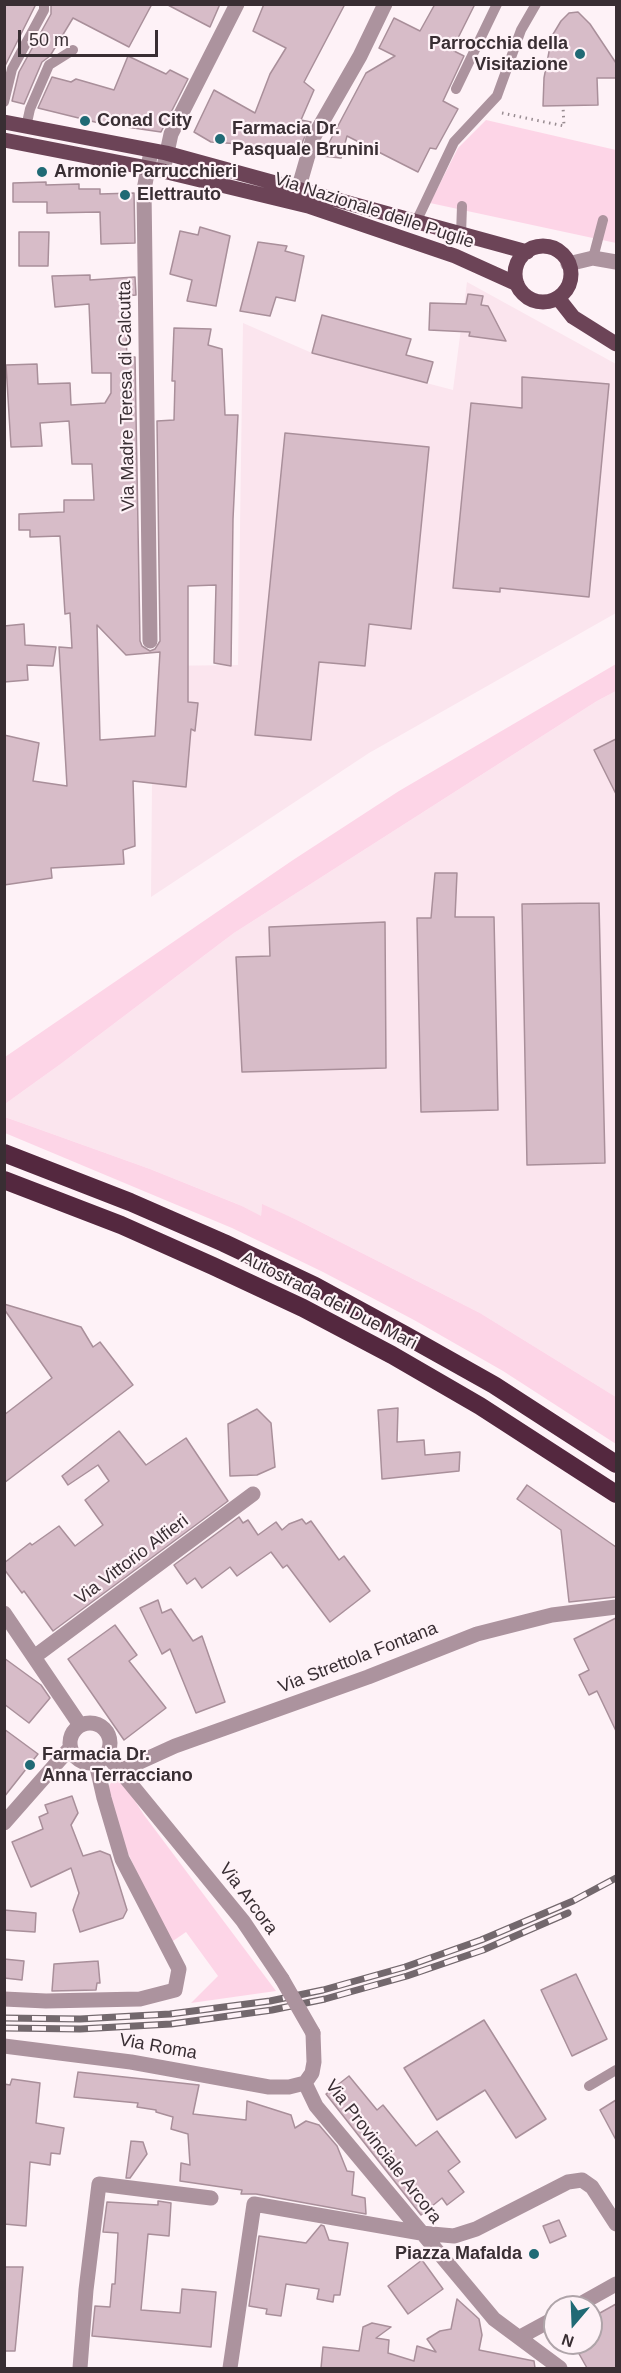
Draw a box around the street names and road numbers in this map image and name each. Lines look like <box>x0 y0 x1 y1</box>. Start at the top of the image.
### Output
street label: Via Nazionale delle Puglie <box>271 168 477 254</box>
street label: Via Madre Teresa di Calcutta <box>114 280 140 512</box>
street label: Autostrada dei Due Mari <box>238 1247 420 1355</box>
street label: Via Vittorio Alfieri <box>71 1510 193 1610</box>
street label: Via Strettola Fontana <box>275 1618 441 1698</box>
street label: Via Arcora <box>214 1859 282 1939</box>
street label: Via Roma <box>117 2030 199 2064</box>
street label: Via Provinciale Arcora <box>320 2076 446 2228</box>

